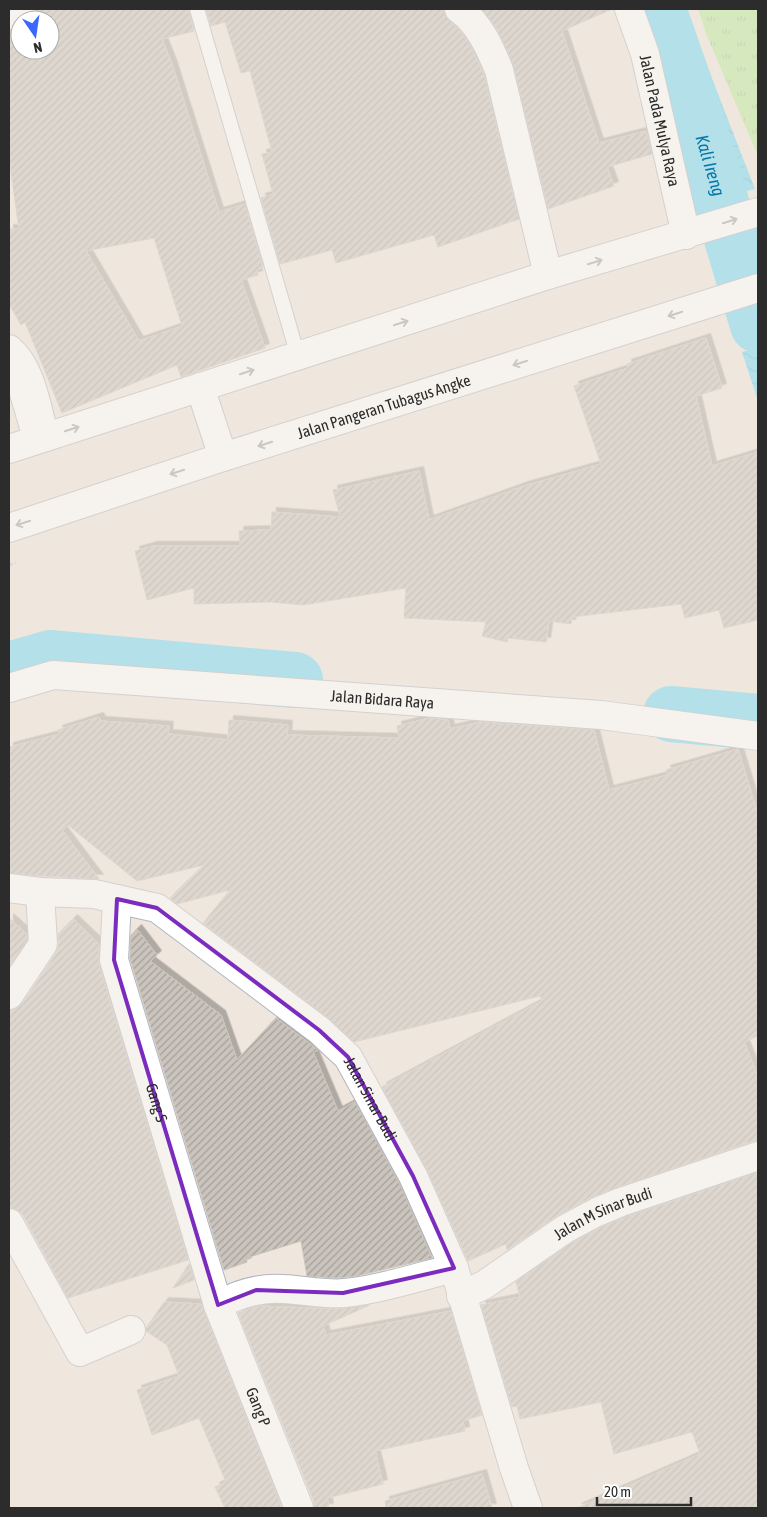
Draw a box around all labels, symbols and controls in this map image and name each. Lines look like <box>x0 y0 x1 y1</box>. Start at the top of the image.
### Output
north arrow <box>10 10 60 60</box>
text: N <box>32 39 44 56</box>
street label: Jalan Pada Mulya Raya <box>636 53 684 188</box>
water label: Kali Ireng <box>691 132 730 199</box>
one-way arrow <box>721 216 737 225</box>
one-way arrow <box>587 256 603 266</box>
one-way arrow <box>667 310 683 320</box>
one-way arrow <box>393 317 409 327</box>
one-way arrow <box>512 359 528 369</box>
one-way arrow <box>238 367 254 377</box>
street label: Jalan Pangeran Tubagus Angke <box>295 370 473 442</box>
one-way arrow <box>63 424 79 433</box>
one-way arrow <box>258 440 273 449</box>
one-way arrow <box>169 468 185 478</box>
one-way arrow <box>15 519 31 528</box>
street label: Jalan Bidara Raya <box>330 686 435 712</box>
street label: Jalan Sinar Budi <box>341 1054 401 1144</box>
street label: Gang S <box>143 1081 171 1124</box>
street label: Jalan M Sinar Budi <box>550 1183 654 1243</box>
street label: Gang P <box>243 1385 275 1429</box>
scale bar <box>597 1474 691 1506</box>
text: 20 m <box>604 1483 631 1500</box>

